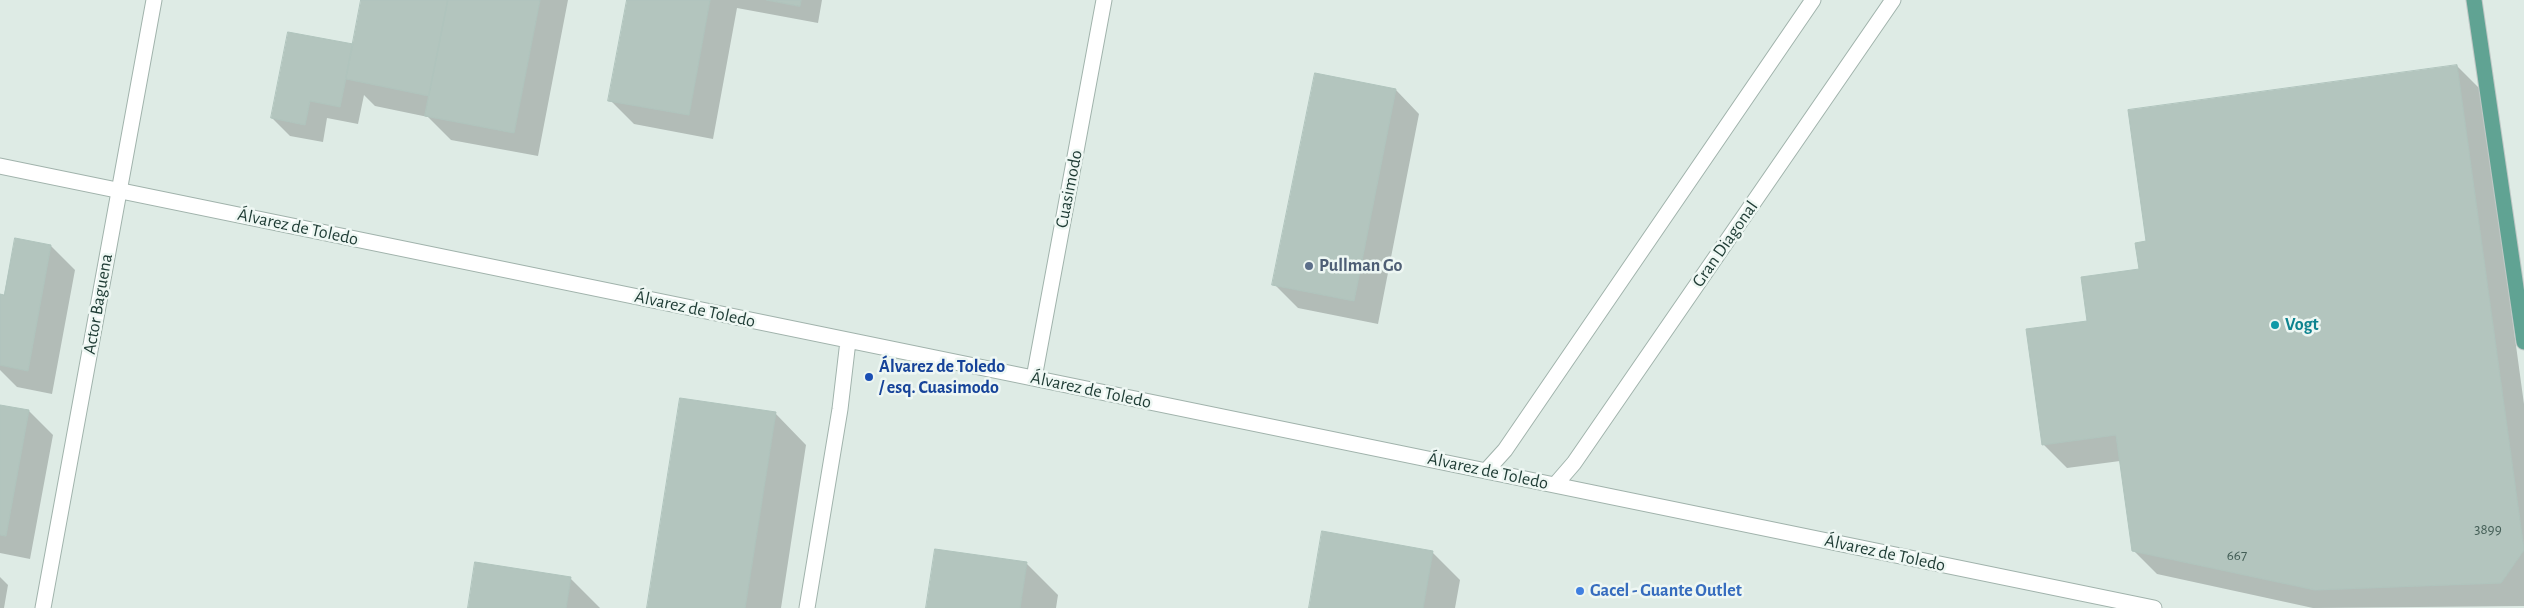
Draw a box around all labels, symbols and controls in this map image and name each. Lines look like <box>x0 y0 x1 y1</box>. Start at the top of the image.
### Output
street label: Cuasimodo <box>1051 148 1087 230</box>
street label: Gran Diagonal <box>1687 197 1763 291</box>
street label: Álvarez de Toledo <box>236 204 360 250</box>
street label: Actor Baguena <box>79 252 117 356</box>
place label: Pullman Go <box>1319 255 1402 277</box>
marker: Pullman Go <box>1303 260 1315 272</box>
street label: Álvarez de Toledo <box>633 286 757 332</box>
place label: Vogt <box>2285 314 2319 336</box>
marker: Vogt <box>2269 319 2281 331</box>
place label: Álvarez de Toledo / esq. Cuasimodo <box>879 356 1005 398</box>
street label: Álvarez de Toledo <box>1029 367 1153 413</box>
marker: Álvarez de Toledo / esq. Cuasimodo <box>863 371 875 383</box>
street label: Álvarez de Toledo <box>1426 448 1550 494</box>
house number: 3899 <box>2474 520 2502 538</box>
street label: Álvarez de Toledo <box>1823 530 1947 576</box>
house number: 667 <box>2227 546 2247 564</box>
place label: Gacel - Guante Outlet <box>1590 580 1742 602</box>
marker: Gacel - Guante Outlet <box>1574 585 1586 597</box>

